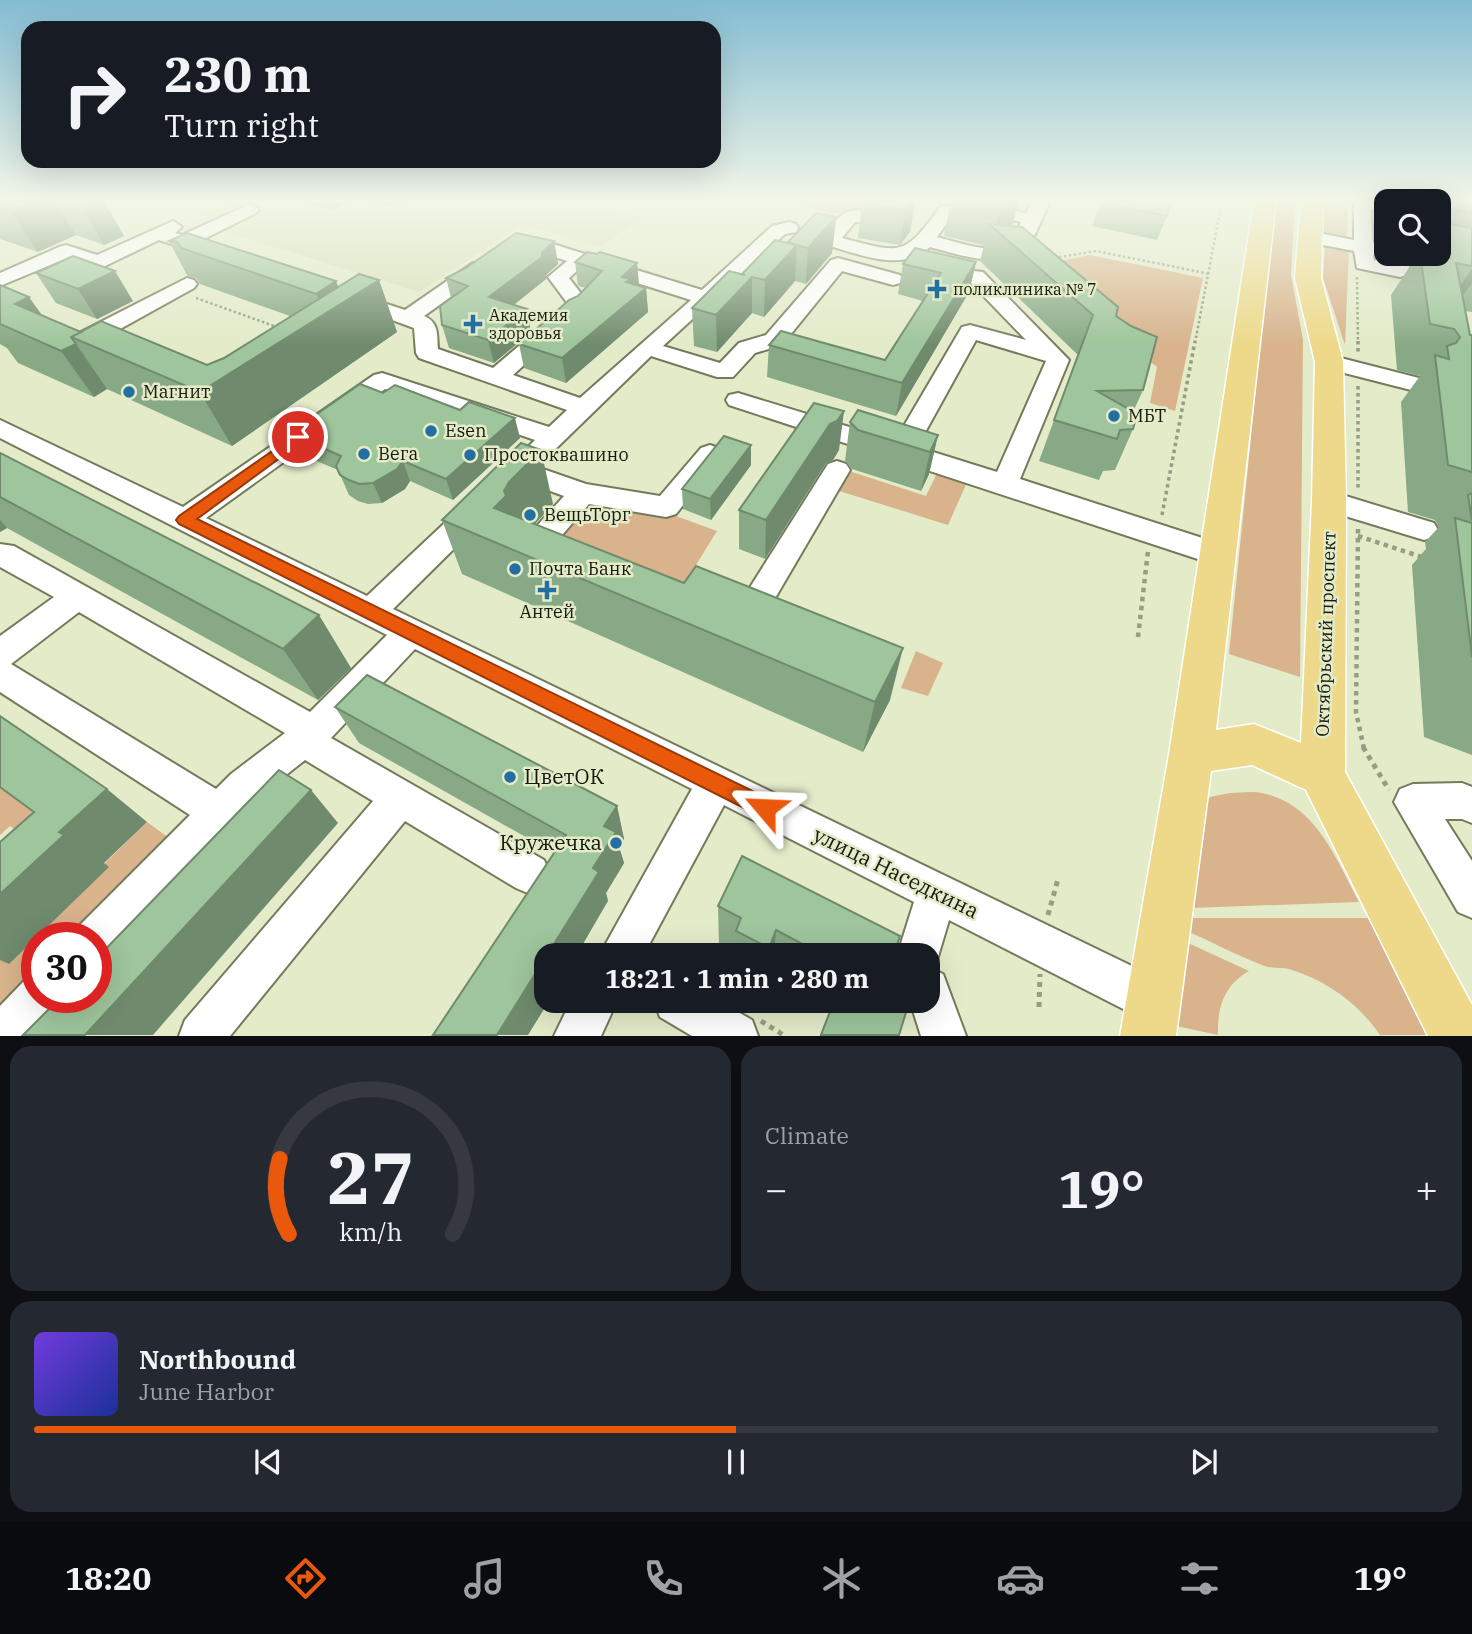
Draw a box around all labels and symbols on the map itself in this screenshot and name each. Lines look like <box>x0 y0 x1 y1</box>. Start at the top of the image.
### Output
marker: поликлиника № 7 <box>927 279 947 299</box>
place label: поликлиника № 7 <box>953 279 1097 299</box>
place label: Академия здоровья <box>489 305 568 343</box>
marker: Академия здоровья <box>463 314 483 334</box>
place label: Магнит <box>143 380 210 403</box>
marker: Магнит <box>121 384 137 400</box>
place label: МБТ <box>1128 404 1167 427</box>
pin <box>268 407 328 467</box>
marker: МБТ <box>1106 408 1122 424</box>
place label: Esen <box>445 419 486 442</box>
marker: Esen <box>423 423 439 439</box>
place label: Вега <box>378 442 418 465</box>
place label: Простоквашино <box>484 443 629 466</box>
marker: Вега <box>356 446 372 462</box>
marker: Простоквашино <box>462 447 478 463</box>
place label: ВещьТорг <box>544 503 631 526</box>
marker: ВещьТорг <box>522 507 538 523</box>
street label: Октябрьский проспект <box>1310 531 1341 737</box>
place label: Почта Банк <box>529 557 632 580</box>
marker: Почта Банк <box>507 561 523 577</box>
marker: Антей <box>539 582 555 598</box>
place label: Антей <box>519 600 575 623</box>
place label: ЦветОК <box>524 762 605 790</box>
marker: ЦветОК <box>502 769 518 785</box>
position arrow <box>728 771 802 845</box>
street label: улица Наседкина <box>809 820 984 924</box>
place label: Кружечка <box>499 828 602 856</box>
marker: Кружечка <box>608 835 624 851</box>
speed limit sign: 30 <box>21 922 112 1013</box>

